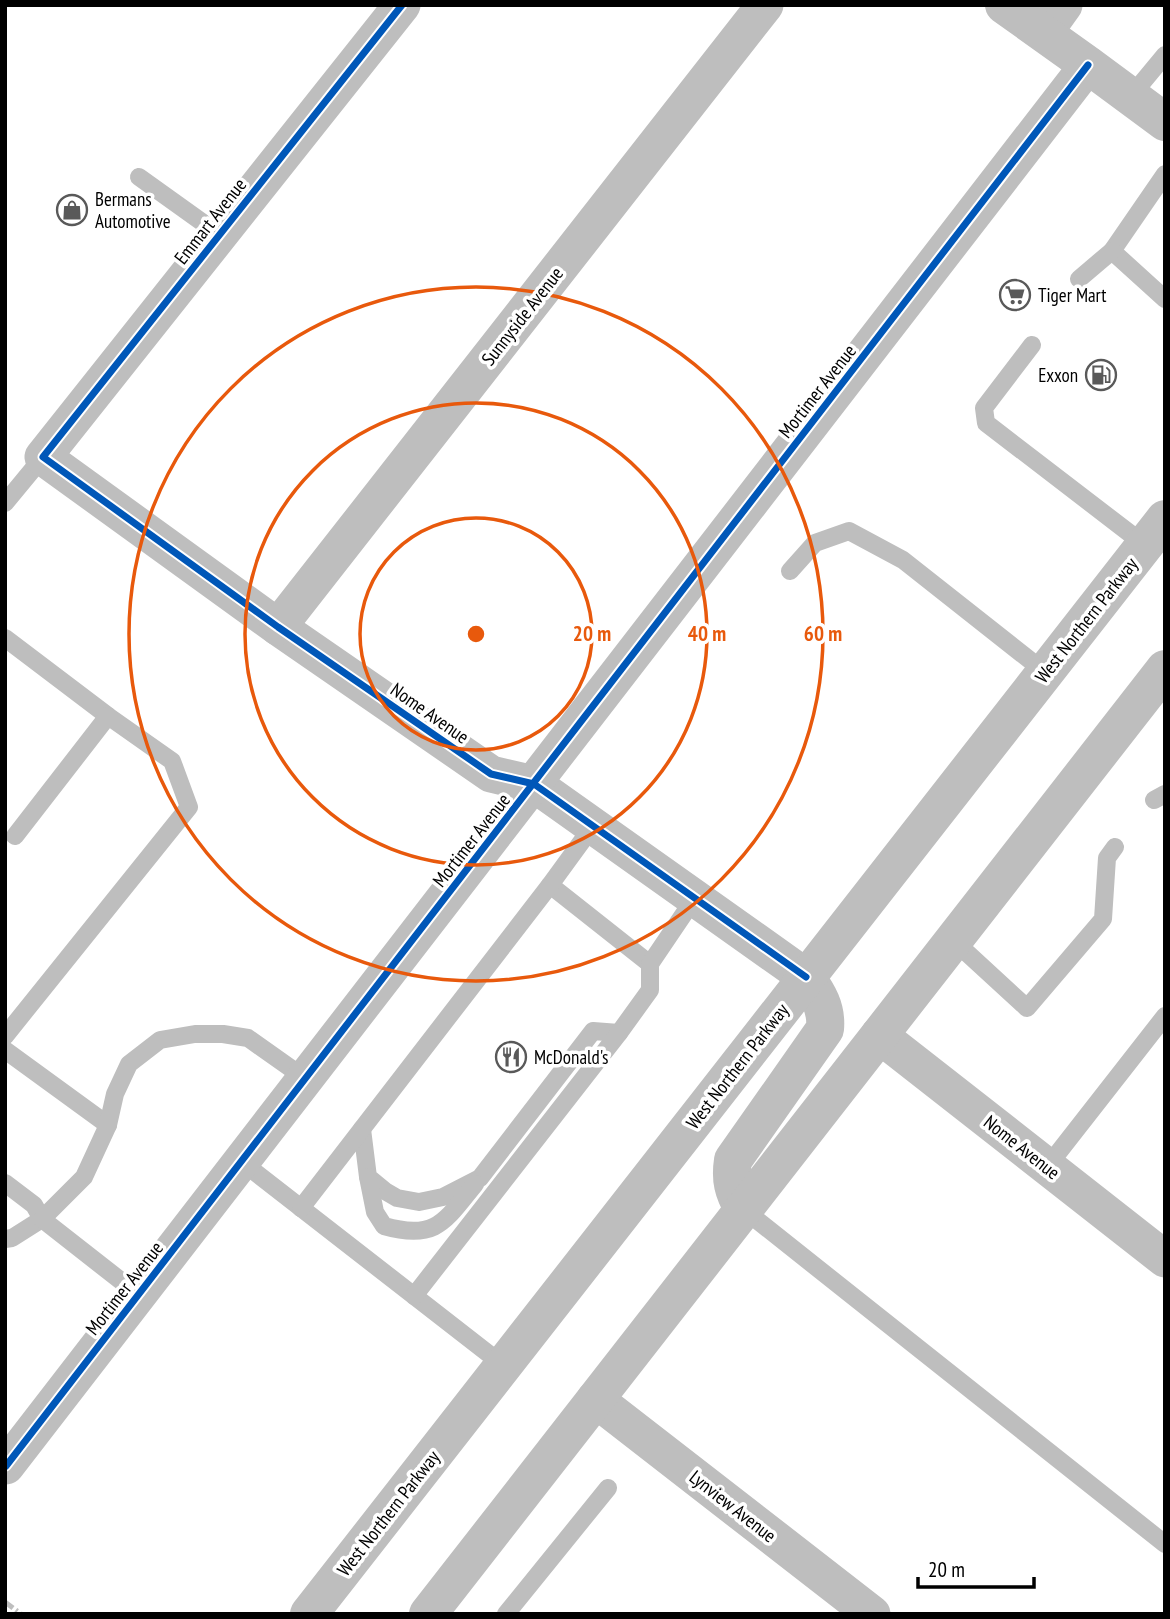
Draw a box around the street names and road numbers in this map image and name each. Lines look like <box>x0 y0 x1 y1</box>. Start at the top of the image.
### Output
street label: Emmart Avenue <box>169 173 251 269</box>
street label: Sunnyside Avenue <box>476 262 568 370</box>
street label: Mortimer Avenue <box>773 339 861 443</box>
street label: West Northern Parkway <box>1029 552 1143 688</box>
street label: Nome Avenue <box>386 677 474 749</box>
street label: Mortimer Avenue <box>427 788 515 892</box>
street label: West Northern Parkway <box>680 998 794 1134</box>
street label: Nome Avenue <box>979 1110 1065 1184</box>
street label: Mortimer Avenue <box>80 1236 168 1340</box>
street label: West Northern Parkway <box>331 1445 445 1581</box>
street label: Lynview Avenue <box>685 1465 781 1547</box>

